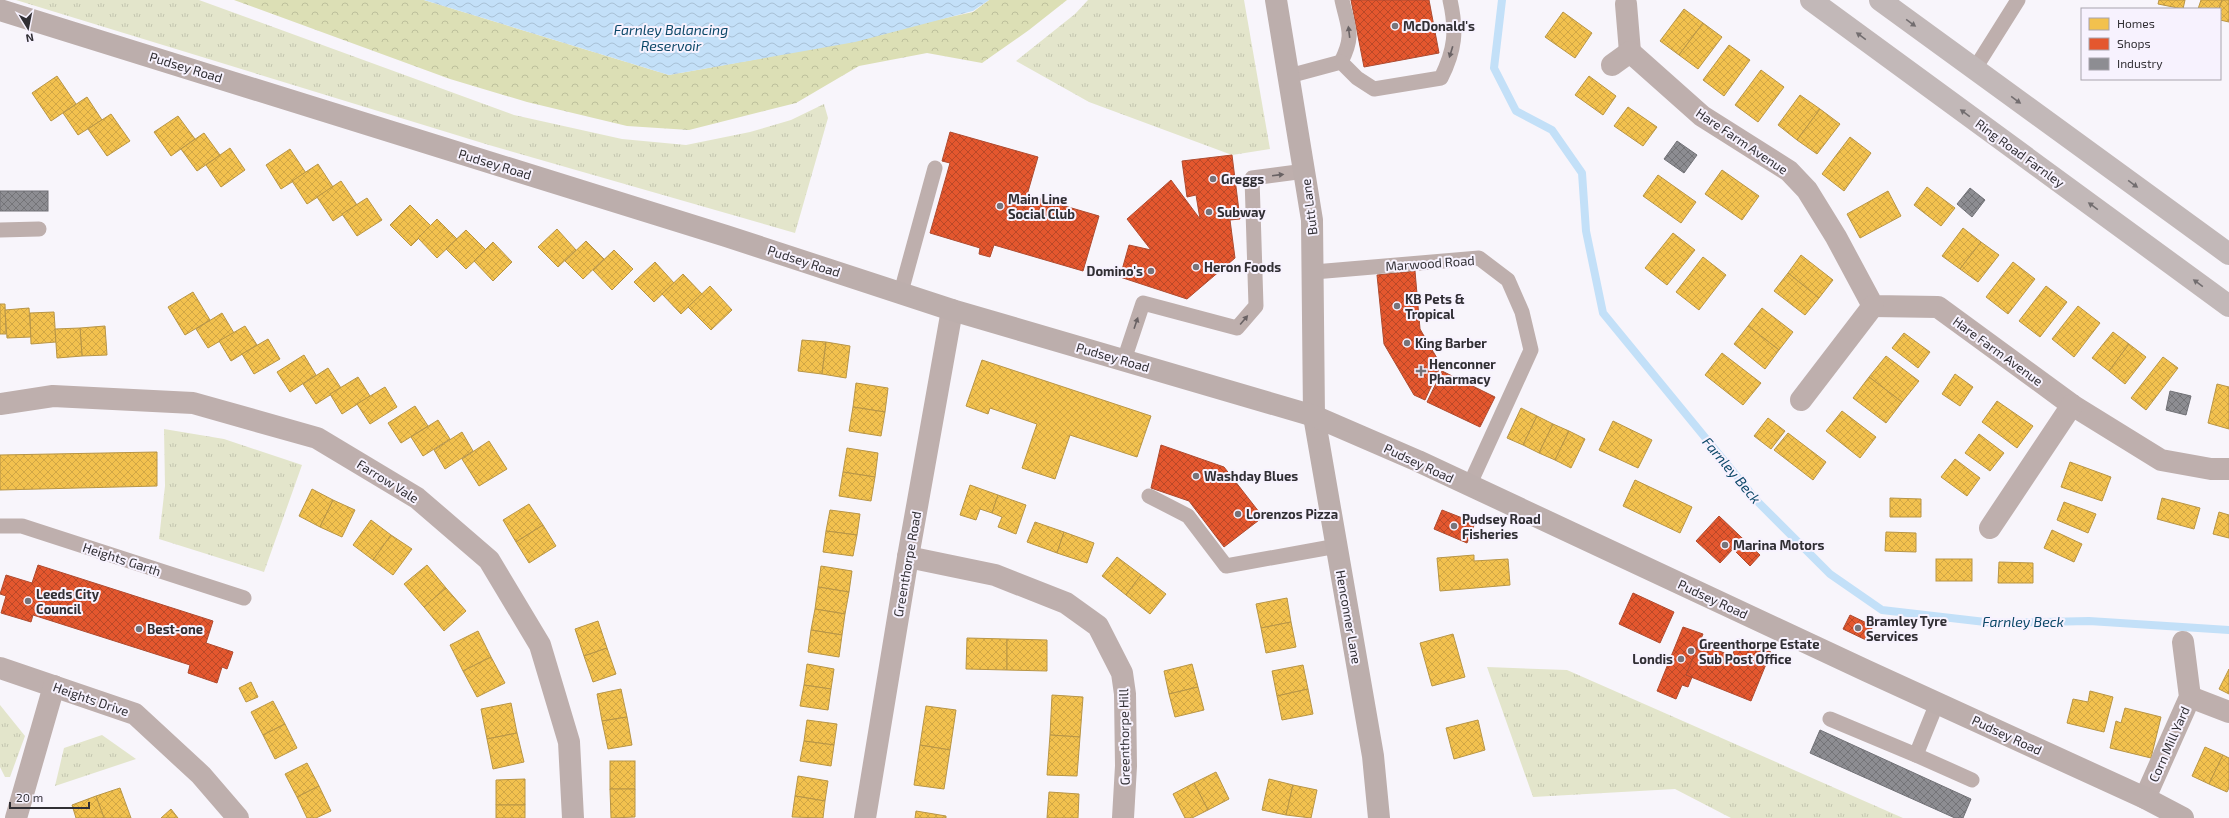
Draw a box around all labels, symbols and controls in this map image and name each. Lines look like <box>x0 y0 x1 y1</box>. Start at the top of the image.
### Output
north arrow <box>8 8 48 48</box>
legend <box>2081 8 2221 80</box>
text: Homes <box>2117 16 2155 30</box>
place label: McDonald's <box>1403 18 1475 34</box>
one-way arrow <box>1906 19 1916 27</box>
water label: Farnley Balancing Reservoir <box>614 21 728 54</box>
marker: McDonald's <box>1390 21 1400 31</box>
one-way arrow <box>1346 25 1352 38</box>
text: N <box>25 31 35 45</box>
one-way arrow <box>1855 32 1866 40</box>
text: Shops <box>2117 36 2151 50</box>
one-way arrow <box>1448 47 1454 59</box>
street label: Pudsey Road <box>148 48 224 86</box>
text: Industry <box>2117 56 2163 70</box>
one-way arrow <box>2011 96 2021 104</box>
street label: Hare Farm Avenue <box>1693 104 1791 178</box>
one-way arrow <box>1960 109 1971 117</box>
street label: Ring Road Farnley <box>1972 115 2068 191</box>
street label: Pudsey Road <box>457 145 533 183</box>
place label: Greggs <box>1221 171 1264 187</box>
one-way arrow <box>1272 171 1284 178</box>
marker: Greggs <box>1208 174 1218 184</box>
street label: Butt Lane <box>1298 178 1320 236</box>
one-way arrow <box>2127 180 2138 188</box>
place label: Main Line Social Club <box>1008 191 1075 222</box>
marker: Main Line Social Club <box>995 201 1005 211</box>
one-way arrow <box>2087 202 2098 210</box>
place label: Subway <box>1217 204 1266 220</box>
marker: Subway <box>1204 207 1214 217</box>
street label: Pudsey Road <box>766 242 842 280</box>
street label: Marwood Road <box>1385 252 1475 274</box>
place label: Heron Foods <box>1204 259 1281 275</box>
marker: Heron Foods <box>1191 262 1201 272</box>
place label: Domino's <box>1087 263 1143 279</box>
marker: Domino's <box>1146 266 1156 276</box>
one-way arrow <box>2192 279 2203 287</box>
place label: KB Pets & Tropical <box>1405 291 1465 322</box>
marker: KB Pets & Tropical <box>1392 301 1402 311</box>
street label: Hare Farm Avenue <box>1950 313 2046 389</box>
one-way arrow <box>1240 314 1249 325</box>
one-way arrow <box>1133 317 1139 329</box>
place label: King Barber <box>1415 335 1487 351</box>
marker: King Barber <box>1402 338 1412 348</box>
street label: Pudsey Road <box>1074 339 1152 375</box>
place label: Henconner Pharmacy <box>1429 356 1496 387</box>
marker: Henconner Pharmacy <box>1416 366 1426 376</box>
water label: Farnley Beck <box>1699 433 1765 507</box>
street label: Pudsey Road <box>1381 440 1457 486</box>
street label: Farrow Vale <box>354 456 422 506</box>
place label: Washday Blues <box>1204 468 1298 484</box>
marker: Washday Blues <box>1191 471 1201 481</box>
place label: Lorenzos Pizza <box>1246 506 1338 522</box>
marker: Lorenzos Pizza <box>1233 509 1243 519</box>
street label: Greenthorpe Road <box>890 510 924 618</box>
place label: Pudsey Road Fisheries <box>1462 511 1541 542</box>
marker: Pudsey Road Fisheries <box>1449 521 1459 531</box>
place label: Marina Motors <box>1733 537 1825 553</box>
street label: Heights Garth <box>81 539 163 579</box>
marker: Marina Motors <box>1720 540 1730 550</box>
street label: Henconner Lane <box>1333 569 1365 665</box>
street label: Pudsey Road <box>1675 576 1751 622</box>
place label: Leeds City Council <box>36 586 100 617</box>
marker: Leeds City Council <box>23 596 33 606</box>
place label: Bramley Tyre Services <box>1866 613 1947 644</box>
water label: Farnley Beck <box>1982 613 2064 630</box>
place label: Best-one <box>147 621 203 637</box>
marker: Bramley Tyre Services <box>1853 623 1863 633</box>
marker: Best-one <box>134 624 144 634</box>
place label: Greenthorpe Estate Sub Post Office <box>1699 636 1819 667</box>
marker: Greenthorpe Estate Sub Post Office <box>1686 646 1696 656</box>
place label: Londis <box>1632 651 1673 667</box>
marker: Londis <box>1676 654 1686 664</box>
street label: Heights Drive <box>51 679 131 719</box>
street label: Greenthorpe Hill <box>1115 688 1133 786</box>
street label: Corn Mill Yard <box>2145 704 2193 784</box>
street label: Pudsey Road <box>1969 712 2045 758</box>
scale bar <box>10 784 89 810</box>
text: 20 m <box>16 790 43 804</box>

